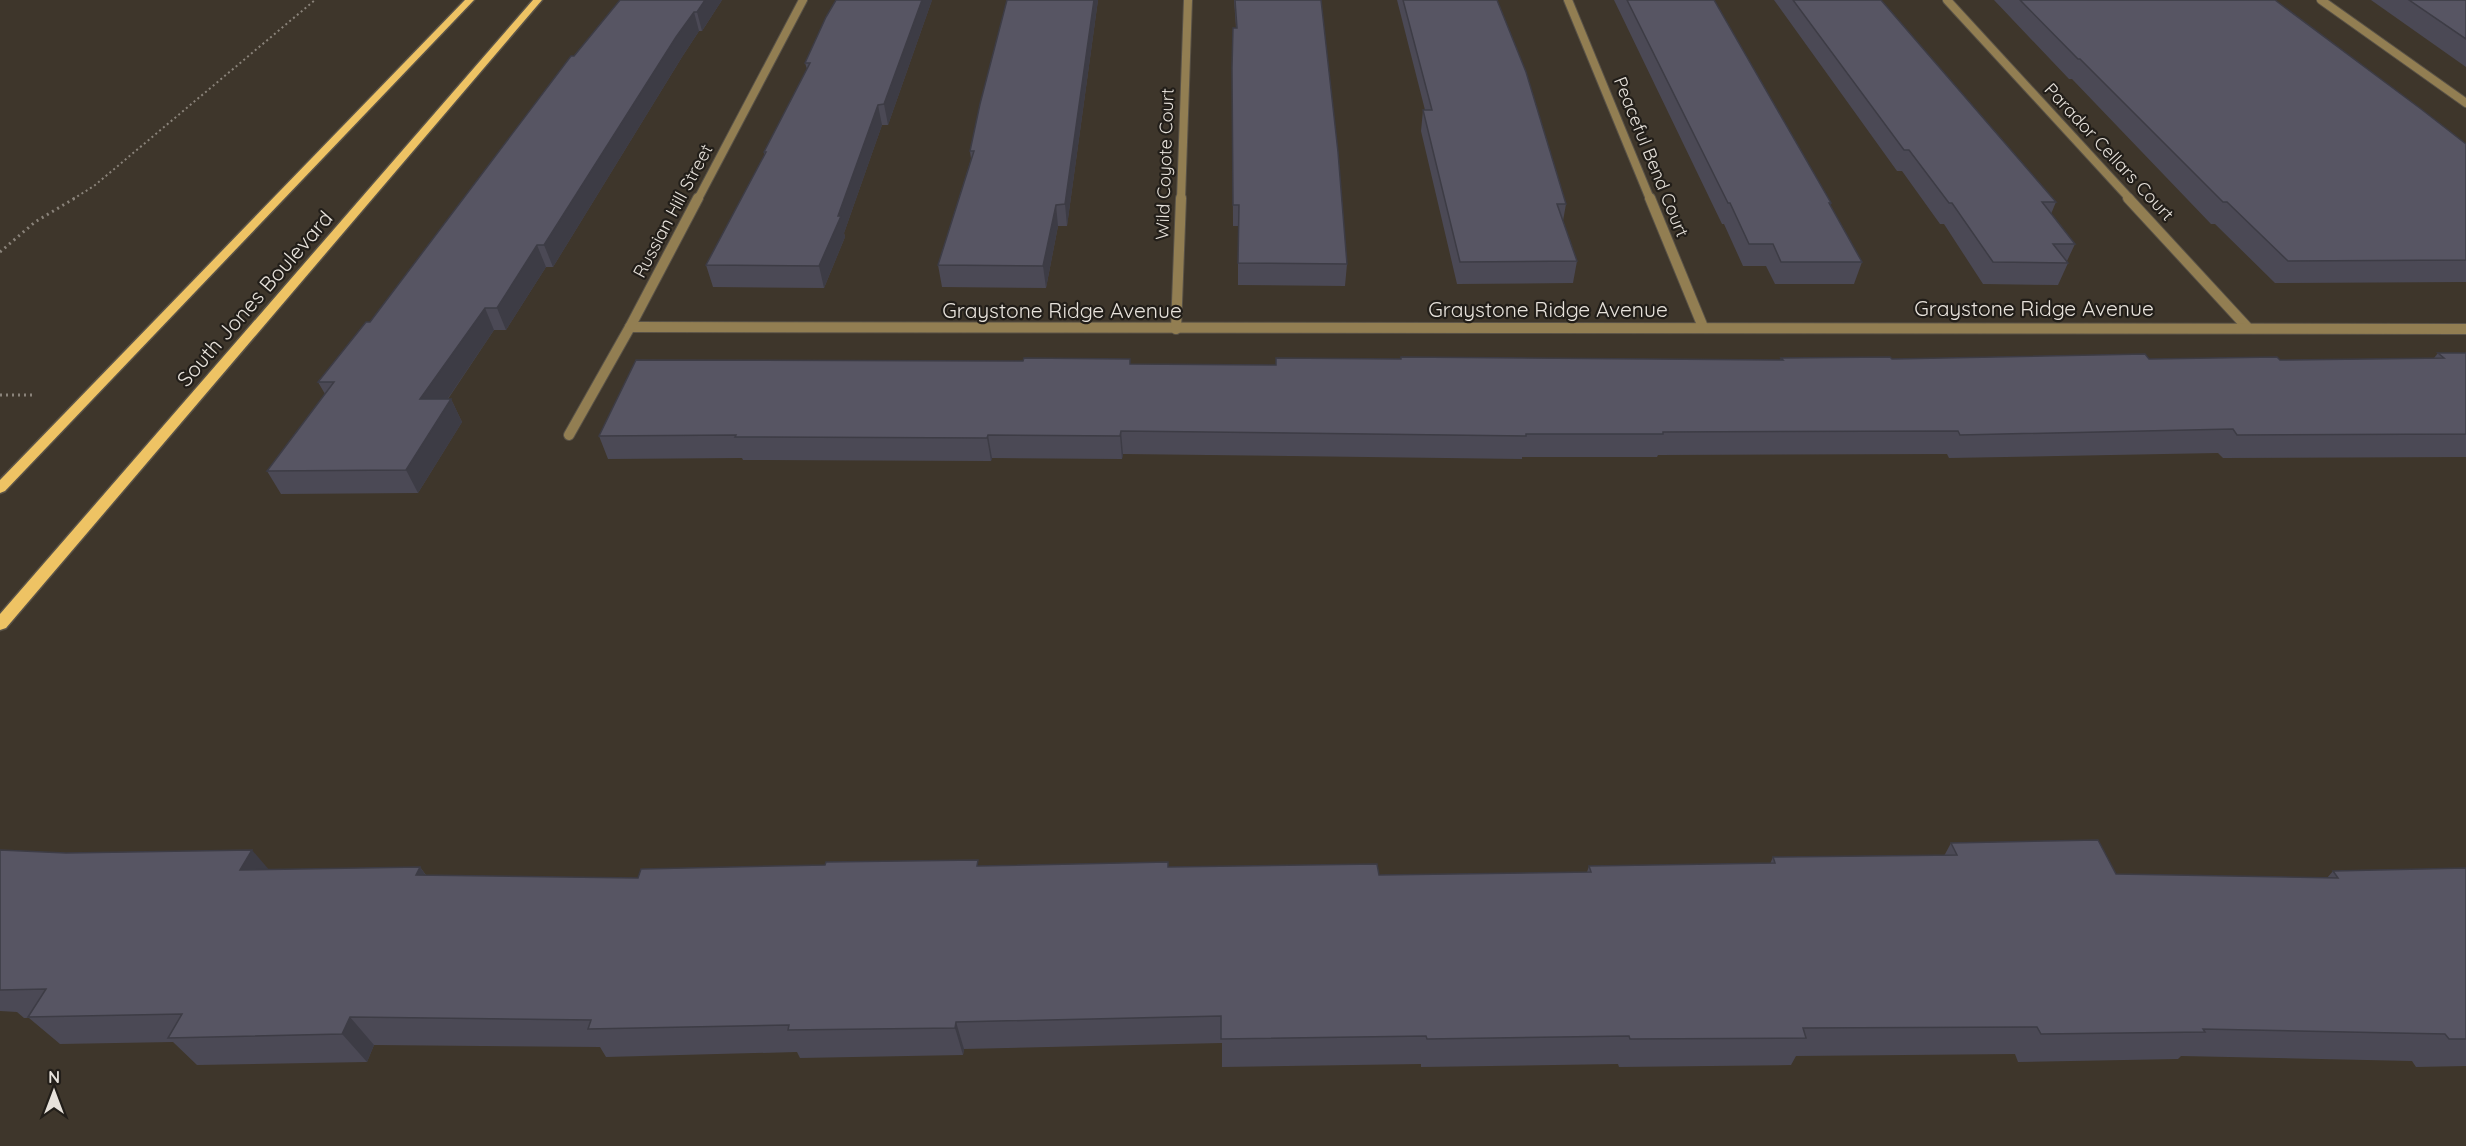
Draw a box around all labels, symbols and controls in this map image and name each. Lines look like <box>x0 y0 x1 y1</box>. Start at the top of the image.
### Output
street label: Peaceful Bend Court <box>1609 73 1694 240</box>
street label: Parador Cellars Court <box>2040 78 2179 225</box>
street label: Wild Coyote Court <box>1150 88 1179 240</box>
street label: Russian Hill Street <box>628 140 718 282</box>
street label: South Jones Boulevard <box>171 205 338 392</box>
street label: Graystone Ridge Avenue <box>1914 295 2154 321</box>
street label: Graystone Ridge Avenue <box>1428 296 1668 322</box>
street label: Graystone Ridge Avenue <box>942 297 1182 323</box>
north arrow <box>24 1062 84 1122</box>
text: N <box>48 1067 60 1087</box>

